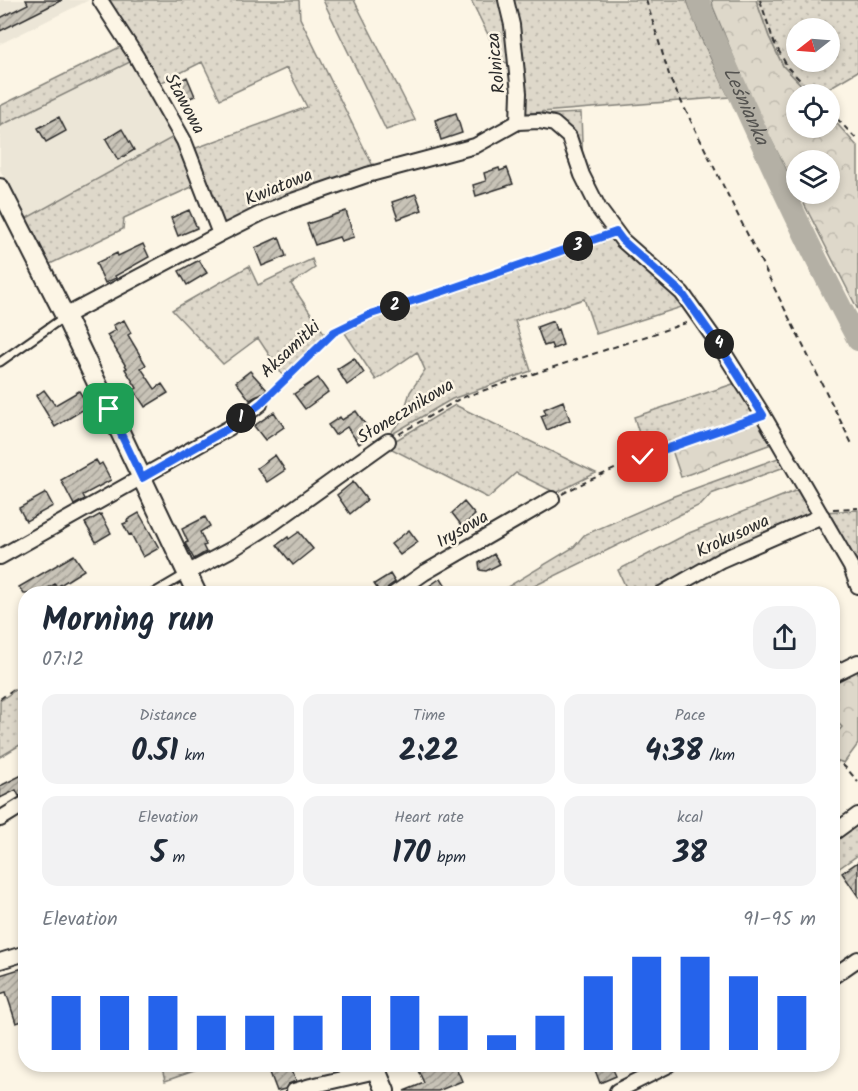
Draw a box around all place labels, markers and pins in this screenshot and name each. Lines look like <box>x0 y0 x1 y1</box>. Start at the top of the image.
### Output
pin: 3 <box>563 231 593 261</box>
pin: 2 <box>380 291 410 321</box>
pin: 4 <box>704 329 734 359</box>
pin <box>83 383 134 434</box>
pin: 1 <box>226 403 256 433</box>
pin <box>617 431 668 482</box>

